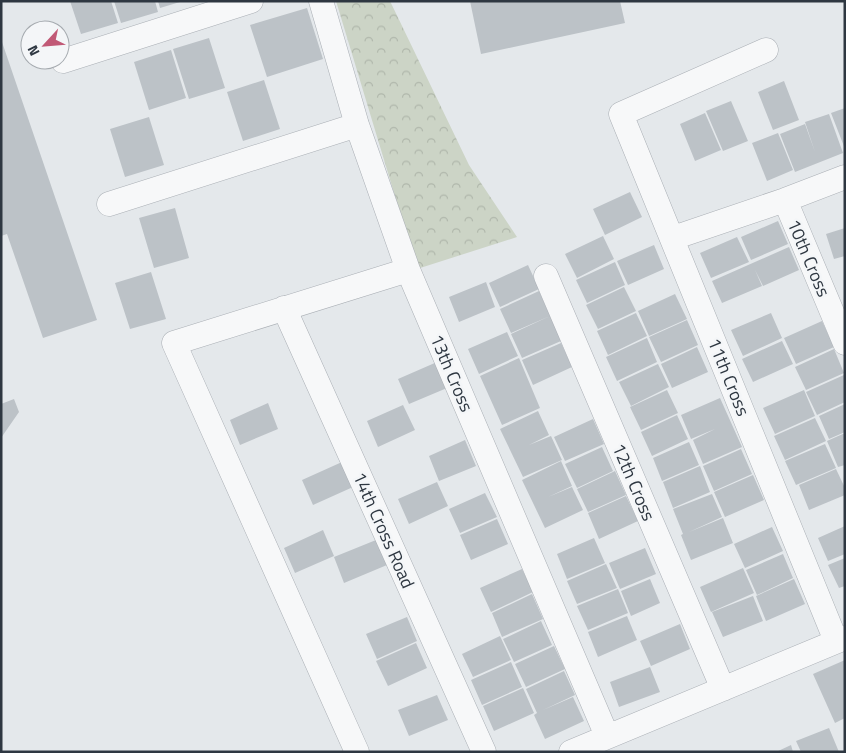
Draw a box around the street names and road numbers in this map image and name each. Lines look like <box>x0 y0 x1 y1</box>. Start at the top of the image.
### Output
street label: 10th Cross <box>781 215 837 301</box>
street label: 13th Cross <box>424 330 480 416</box>
street label: 11th Cross <box>701 334 757 420</box>
street label: 12th Cross <box>606 439 662 525</box>
street label: 14th Cross Road <box>346 467 422 593</box>

